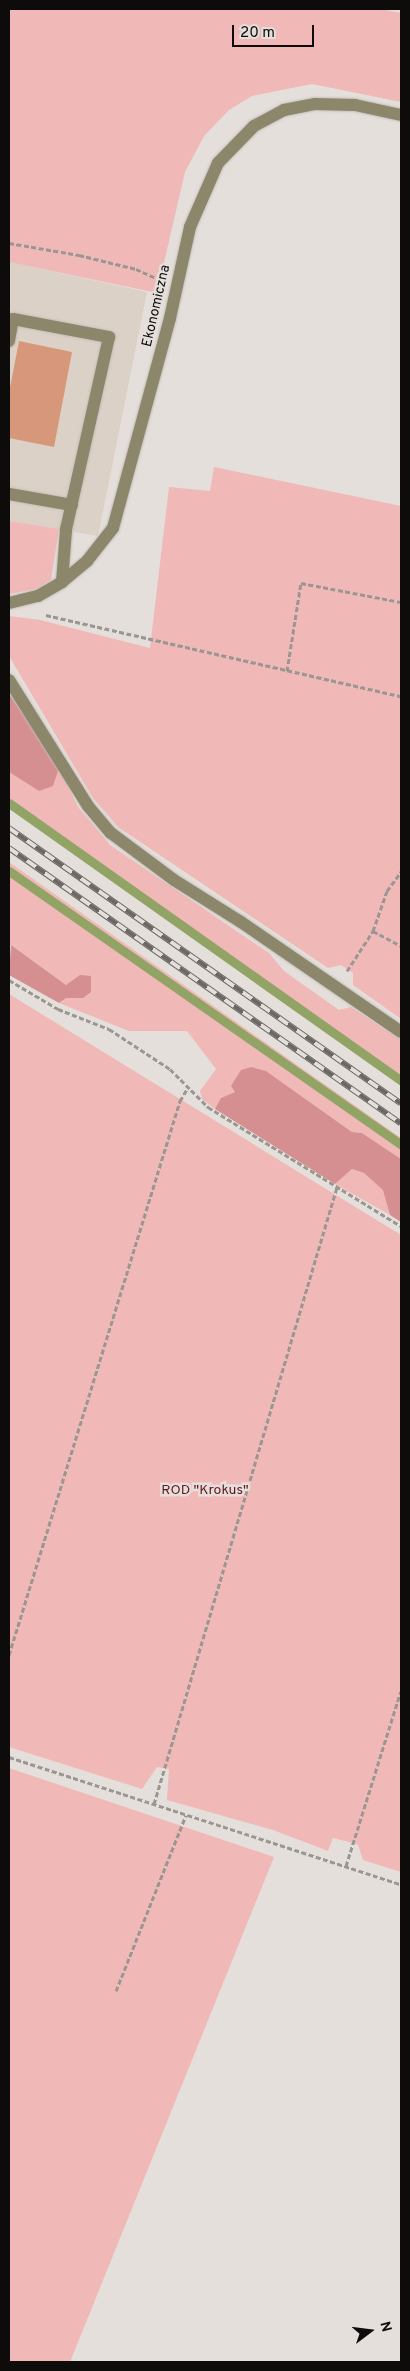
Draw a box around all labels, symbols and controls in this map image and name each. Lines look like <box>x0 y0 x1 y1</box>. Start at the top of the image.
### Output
scale bar <box>235 15 318 47</box>
text: 20 m <box>240 24 275 43</box>
street label: Ekonomiczna <box>139 263 175 349</box>
park label: ROD "Krokus" <box>161 1483 249 1499</box>
north arrow <box>345 2306 395 2356</box>
text: N <box>375 2320 394 2334</box>

